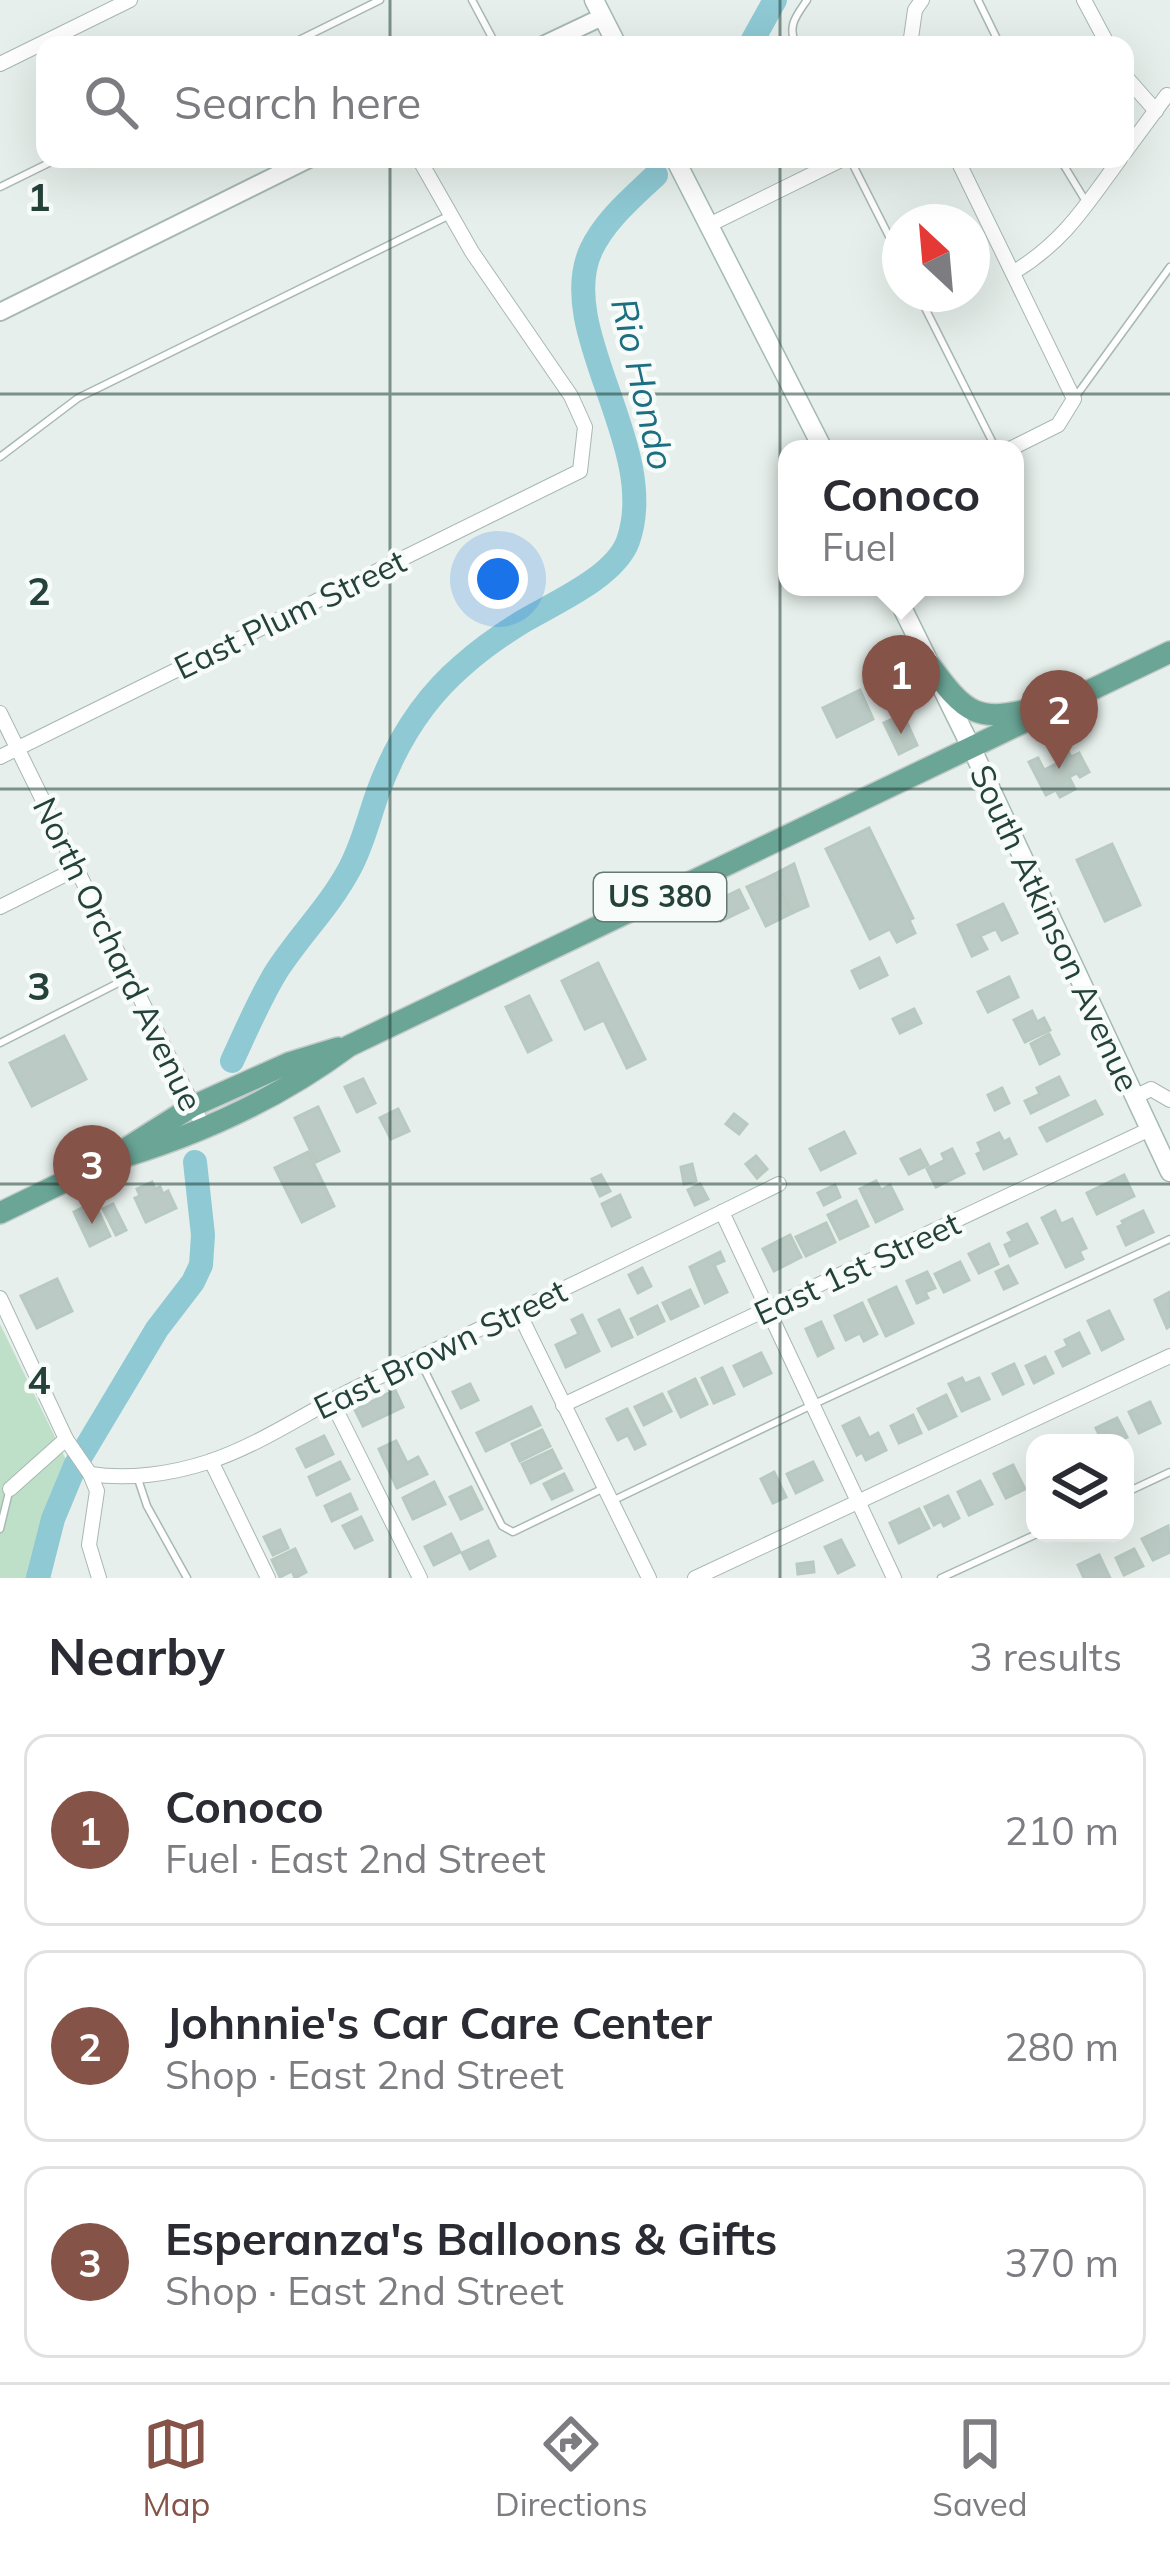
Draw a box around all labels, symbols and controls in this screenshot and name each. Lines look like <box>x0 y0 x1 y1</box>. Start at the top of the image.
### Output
search box <box>36 36 1134 168</box>
icon: search <box>78 69 144 135</box>
text: Search here <box>174 74 421 130</box>
text: 1 <box>27 172 51 221</box>
north arrow <box>882 204 990 312</box>
water label: Rio Hondo <box>602 294 685 474</box>
popup <box>778 440 1024 596</box>
text: Conoco <box>822 466 980 522</box>
text: Fuel <box>822 522 896 571</box>
street label: East Plum Street <box>167 540 412 687</box>
your location <box>468 549 528 609</box>
text: 2 <box>27 566 51 615</box>
pin: 1 <box>862 635 940 734</box>
pin: 2 <box>1020 670 1098 769</box>
street label: South Atkinson Avenue <box>962 758 1149 1098</box>
street label: North Orchard Avenue <box>25 790 212 1117</box>
road number: US 380 <box>594 873 726 921</box>
text: 3 <box>27 961 51 1010</box>
pin: 3 <box>53 1125 131 1224</box>
street label: East 1st Street <box>747 1202 966 1333</box>
street label: East Brown Street <box>307 1270 573 1427</box>
text: 4 <box>27 1355 51 1404</box>
map controls <box>1026 1434 1134 1542</box>
button: layers <box>1026 1434 1134 1542</box>
text: Nearby <box>48 1624 225 1688</box>
text: 3 results <box>969 1632 1122 1681</box>
text: Conoco <box>165 1778 324 1834</box>
text: 1 <box>78 1806 102 1855</box>
text: 210 m <box>1004 1806 1119 1855</box>
text: Fuel · East 2nd Street <box>165 1834 546 1883</box>
text: Johnnie's Car Care Center <box>165 1994 712 2050</box>
text: 2 <box>78 2022 102 2071</box>
text: 280 m <box>1004 2022 1119 2071</box>
text: Shop · East 2nd Street <box>165 2050 564 2099</box>
text: Esperanza's Balloons & Gifts <box>165 2210 777 2266</box>
text: 3 <box>78 2238 102 2287</box>
text: 370 m <box>1004 2238 1119 2287</box>
text: Shop · East 2nd Street <box>165 2266 564 2315</box>
tab: Map <box>142 2411 210 2524</box>
tab: Directions <box>495 2411 648 2524</box>
tab: Saved <box>932 2411 1028 2524</box>

